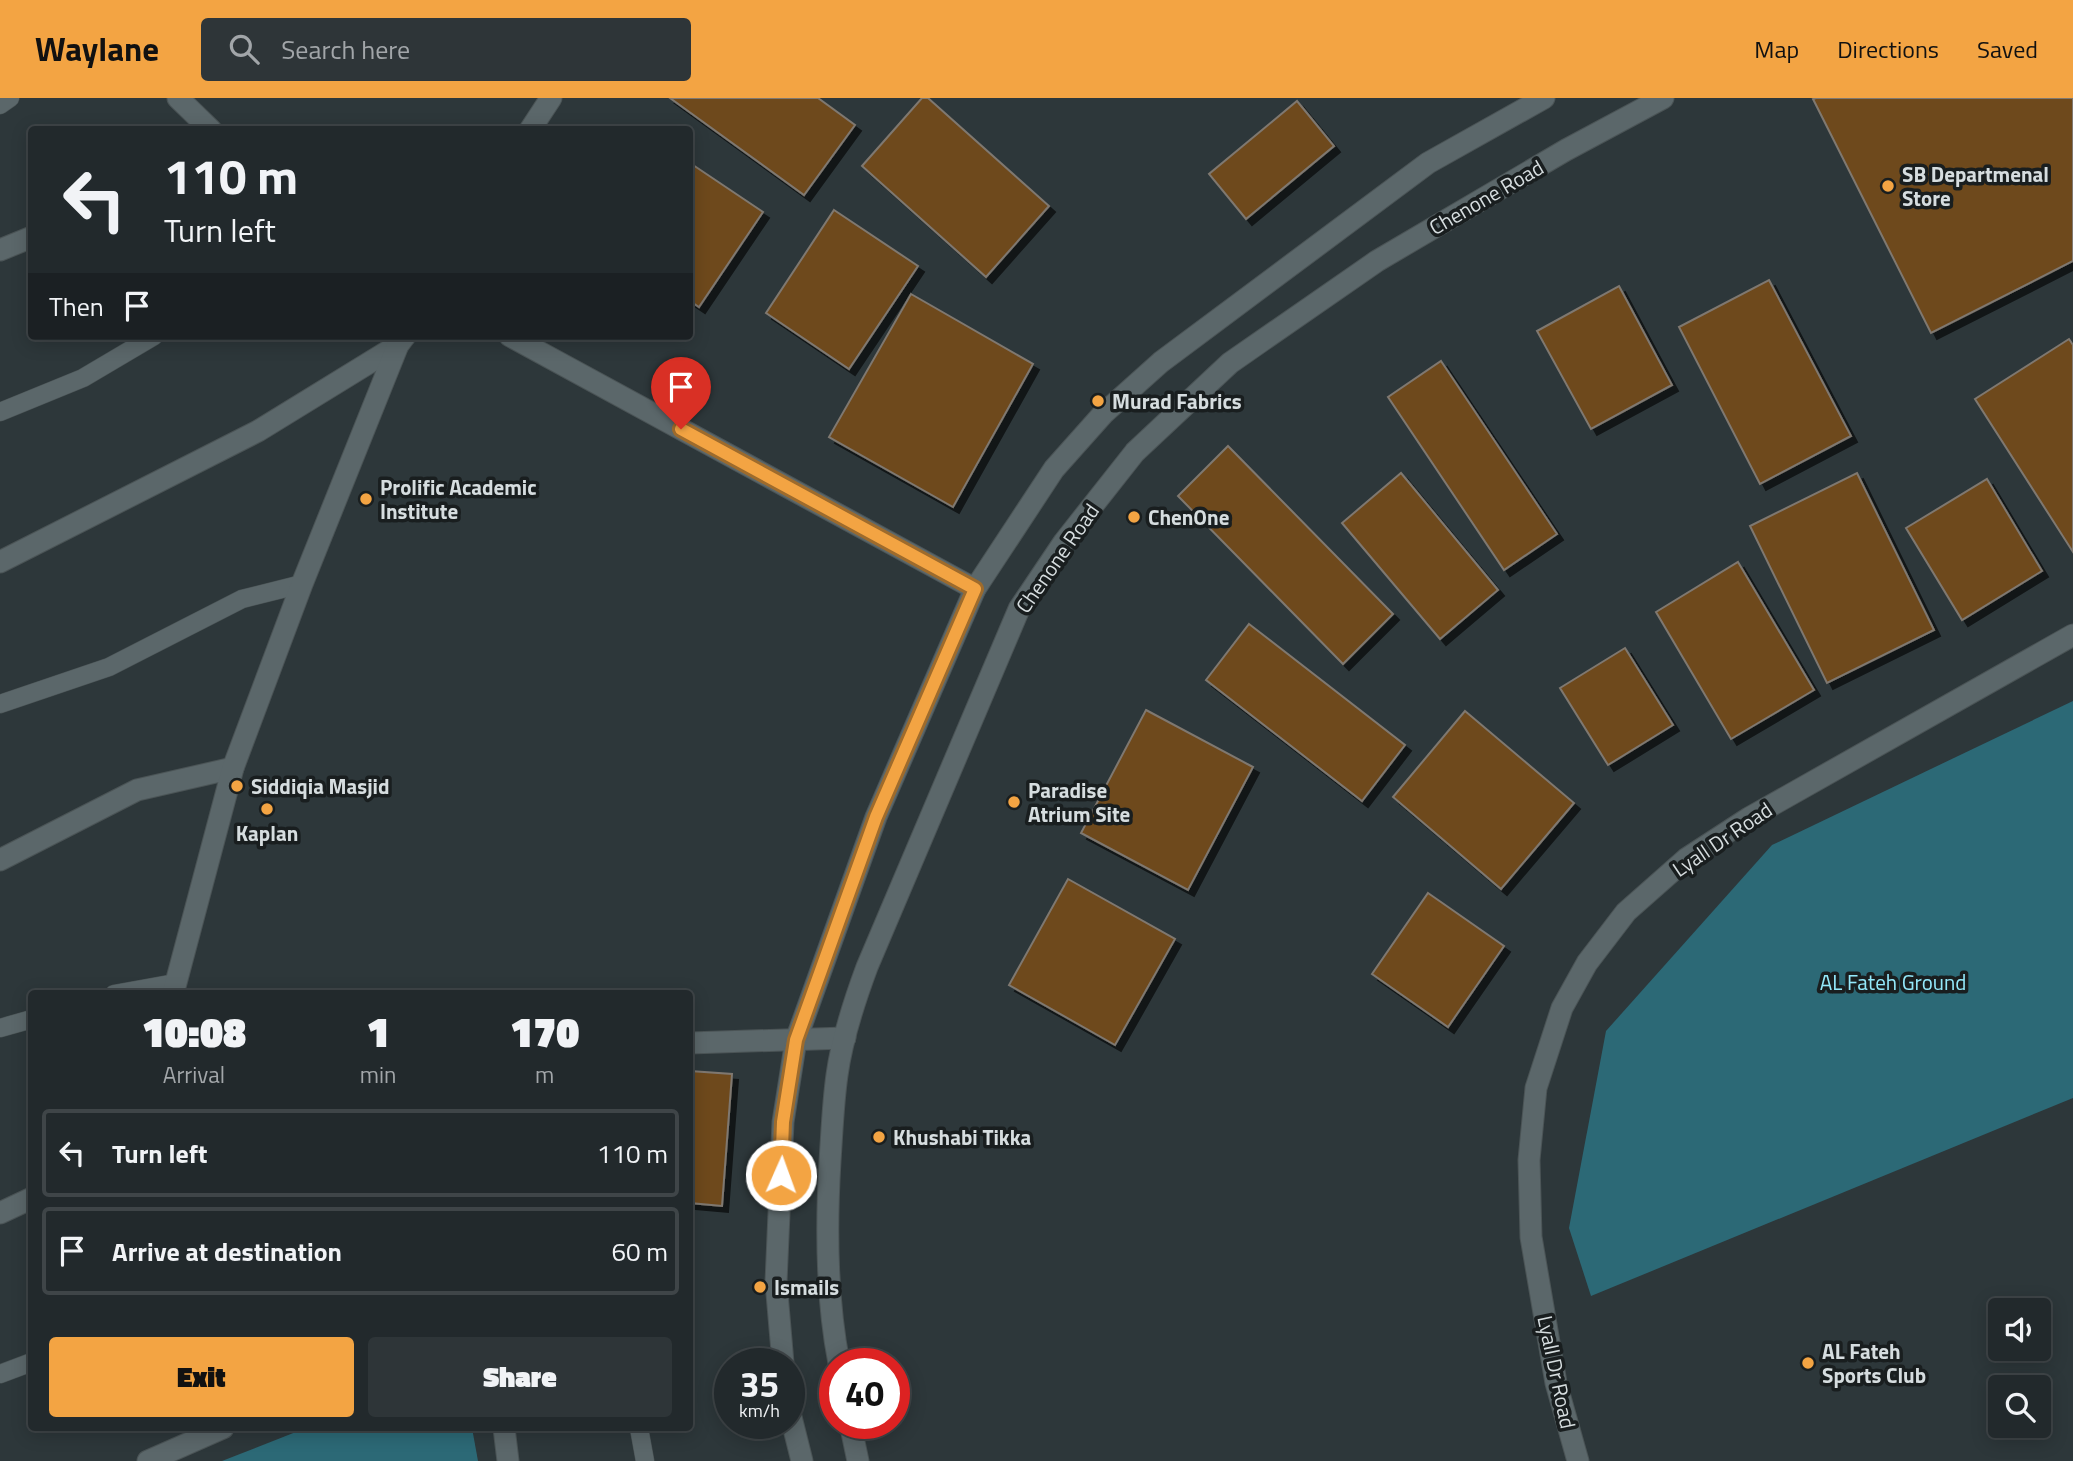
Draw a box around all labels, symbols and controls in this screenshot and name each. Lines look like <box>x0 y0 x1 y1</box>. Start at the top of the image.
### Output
search box <box>201 18 691 81</box>
text: Waylane <box>35 24 159 74</box>
icon: search <box>225 30 263 68</box>
text: Search here <box>281 30 410 69</box>
text: Map <box>1754 31 1799 67</box>
text: Directions <box>1837 31 1939 67</box>
text: Saved <box>1977 31 2038 67</box>
text: 110 m <box>164 138 298 213</box>
street label: Chenone Road <box>1423 151 1549 243</box>
icon: left <box>49 154 140 245</box>
place label: SB Departmenal Store <box>1902 158 2049 214</box>
marker: SB Departmenal Store <box>1880 178 1896 194</box>
text: Turn left <box>164 206 276 254</box>
text: Then <box>49 287 104 326</box>
icon: arrive <box>118 287 156 325</box>
pin <box>651 357 711 429</box>
icon: arrive <box>662 368 700 406</box>
place label: Murad Fabrics <box>1112 385 1242 417</box>
marker: Murad Fabrics <box>1090 393 1106 409</box>
place label: Prolific Academic Institute <box>380 471 537 527</box>
marker: Prolific Academic Institute <box>358 491 374 507</box>
street label: Chenone Road <box>1007 497 1107 619</box>
place label: ChenOne <box>1148 501 1229 533</box>
marker: ChenOne <box>1126 509 1142 525</box>
place label: Siddiqia Masjid <box>251 770 390 802</box>
place label: Paradise Atrium Site <box>1028 774 1130 830</box>
marker: Siddiqia Masjid <box>229 778 245 794</box>
marker: Paradise Atrium Site <box>1006 794 1022 810</box>
street label: Lyall Dr Road <box>1665 794 1779 884</box>
marker: Kaplan <box>259 801 275 817</box>
place label: Kaplan <box>236 817 298 849</box>
park label: AL Fateh Ground <box>1820 966 1966 998</box>
text: 10:08 <box>142 999 246 1063</box>
text: 1 <box>367 999 390 1063</box>
text: 170 <box>510 999 579 1063</box>
text: Arrival <box>163 1057 225 1092</box>
text: min <box>360 1057 396 1092</box>
text: m <box>535 1057 554 1092</box>
place label: Khushabi Tikka <box>893 1121 1031 1153</box>
marker: Khushabi Tikka <box>871 1129 887 1145</box>
icon: left <box>53 1134 91 1172</box>
text: Turn left <box>112 1134 207 1173</box>
text: 110 m <box>597 1134 668 1173</box>
position arrow <box>744 1138 818 1212</box>
icon: arrive <box>53 1232 91 1270</box>
text: Arrive at destination <box>112 1232 342 1271</box>
text: 60 m <box>611 1232 668 1271</box>
place label: Ismails <box>774 1271 839 1303</box>
marker: Ismails <box>752 1279 768 1295</box>
map controls <box>1988 1298 2051 1438</box>
button: sound <box>1988 1298 2051 1361</box>
street label: Lyall Dr Road <box>1529 1313 1585 1431</box>
place label: AL Fateh Sports Club <box>1822 1335 1926 1391</box>
button: Exit <box>49 1337 354 1417</box>
button: Share <box>368 1337 672 1417</box>
speed limit sign: 40 <box>819 1348 910 1439</box>
marker: AL Fateh Sports Club <box>1800 1355 1816 1371</box>
text: 35 <box>740 1357 779 1411</box>
button: search <box>1988 1375 2051 1438</box>
text: km/h <box>739 1397 780 1424</box>

